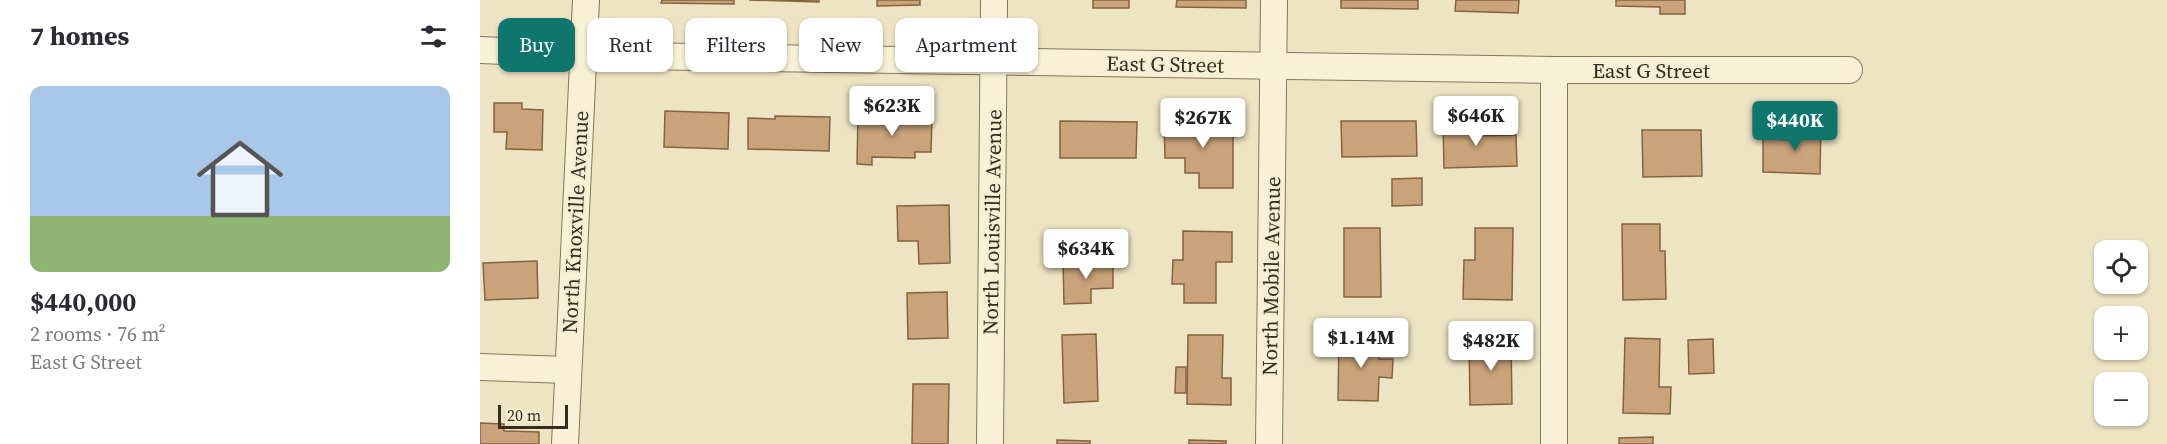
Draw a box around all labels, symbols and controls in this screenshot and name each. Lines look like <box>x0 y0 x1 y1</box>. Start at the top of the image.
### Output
text: 7 homes <box>30 18 129 54</box>
chip: Buy <box>498 18 575 72</box>
chip: Rent <box>587 18 673 72</box>
chip: Filters <box>685 18 787 72</box>
chip: New <box>799 18 883 72</box>
chip: Apartment <box>895 18 1038 72</box>
icon: filters <box>417 20 450 53</box>
street label: East G Street <box>1106 48 1224 80</box>
street label: East G Street <box>1592 56 1710 85</box>
pin: $623K <box>850 86 934 137</box>
text: $623K <box>863 91 921 119</box>
pin: $646K <box>1434 96 1518 147</box>
pin: $267K <box>1161 98 1245 149</box>
text: $646K <box>1447 101 1505 129</box>
pin: $440K <box>1753 101 1837 152</box>
text: $267K <box>1174 103 1232 131</box>
text: $440K <box>1766 106 1824 134</box>
street label: North Louisville Avenue <box>976 109 1008 335</box>
street label: North Knoxville Avenue <box>555 110 595 334</box>
icon: home <box>186 125 294 233</box>
street label: North Mobile Avenue <box>1255 176 1287 376</box>
pin: $634K <box>1044 229 1128 280</box>
text: $634K <box>1057 234 1115 262</box>
map controls <box>2094 240 2148 426</box>
button: locate <box>2094 240 2148 294</box>
text: $440,000 <box>30 284 136 320</box>
button: + <box>2094 306 2148 360</box>
pin: $1.14M <box>1312 318 1410 369</box>
text: 2 rooms · 76 m² <box>30 320 166 348</box>
pin: $482K <box>1449 321 1533 372</box>
text: $1.14M <box>1327 323 1395 351</box>
text: $482K <box>1462 326 1520 354</box>
text: East G Street <box>30 348 142 376</box>
button: − <box>2094 372 2148 426</box>
scale bar <box>498 402 568 430</box>
text: 20 m <box>507 404 541 426</box>

